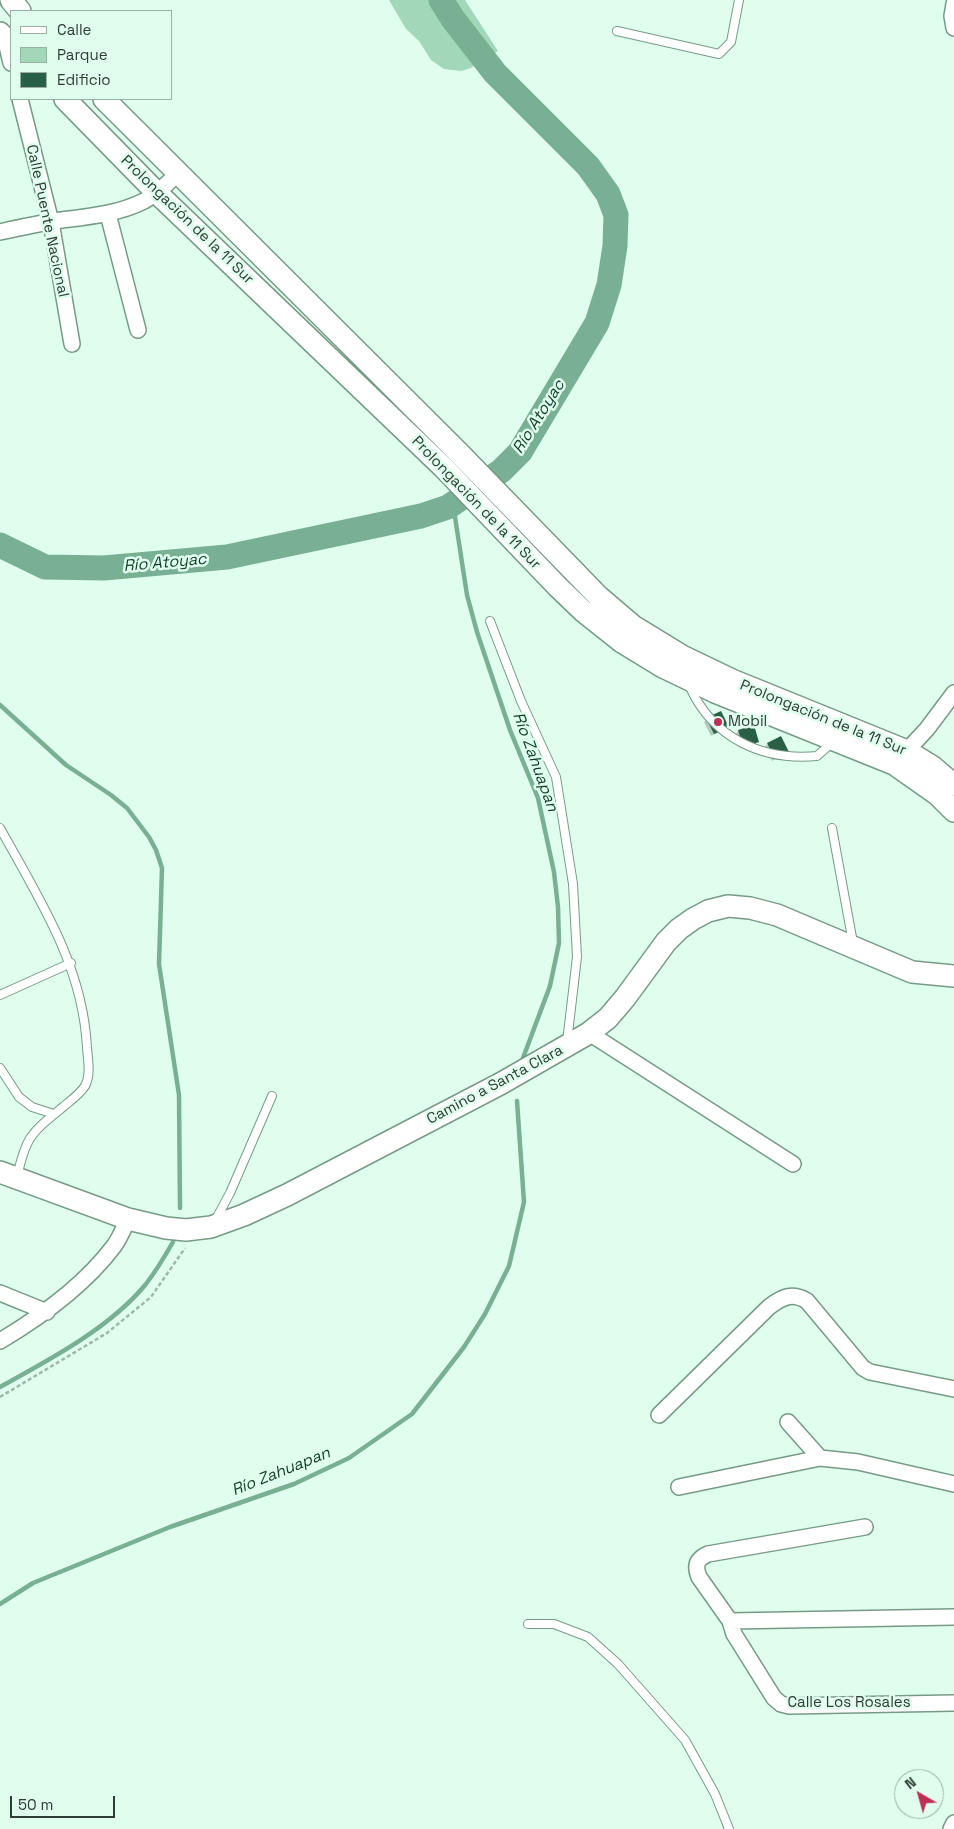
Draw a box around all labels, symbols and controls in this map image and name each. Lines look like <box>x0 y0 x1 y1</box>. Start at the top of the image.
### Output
legend <box>10 10 172 100</box>
text: Calle <box>57 20 92 39</box>
text: Parque <box>57 45 108 64</box>
text: Edificio <box>57 70 111 89</box>
street label: Calle Puente Nacional <box>22 143 72 299</box>
street label: Prolongación de la 11 Sur <box>117 152 257 288</box>
water label: Río Atoyac <box>509 377 569 457</box>
street label: Prolongación de la 11 Sur <box>408 433 544 573</box>
water label: Río Atoyac <box>123 550 207 576</box>
street label: Prolongación de la 11 Sur <box>737 676 909 760</box>
water label: Río Zahuapan <box>508 710 562 814</box>
place label: Mobil <box>728 713 767 731</box>
marker: Mobil <box>712 716 724 728</box>
street label: Camino a Santa Clara <box>424 1041 566 1129</box>
water label: Río Zahuapan <box>229 1444 333 1500</box>
street label: Calle Los Rosales <box>787 1694 911 1712</box>
north arrow <box>894 1769 944 1819</box>
text: N <box>901 1773 920 1793</box>
scale bar <box>12 1786 118 1818</box>
text: 50 m <box>18 1795 53 1814</box>

